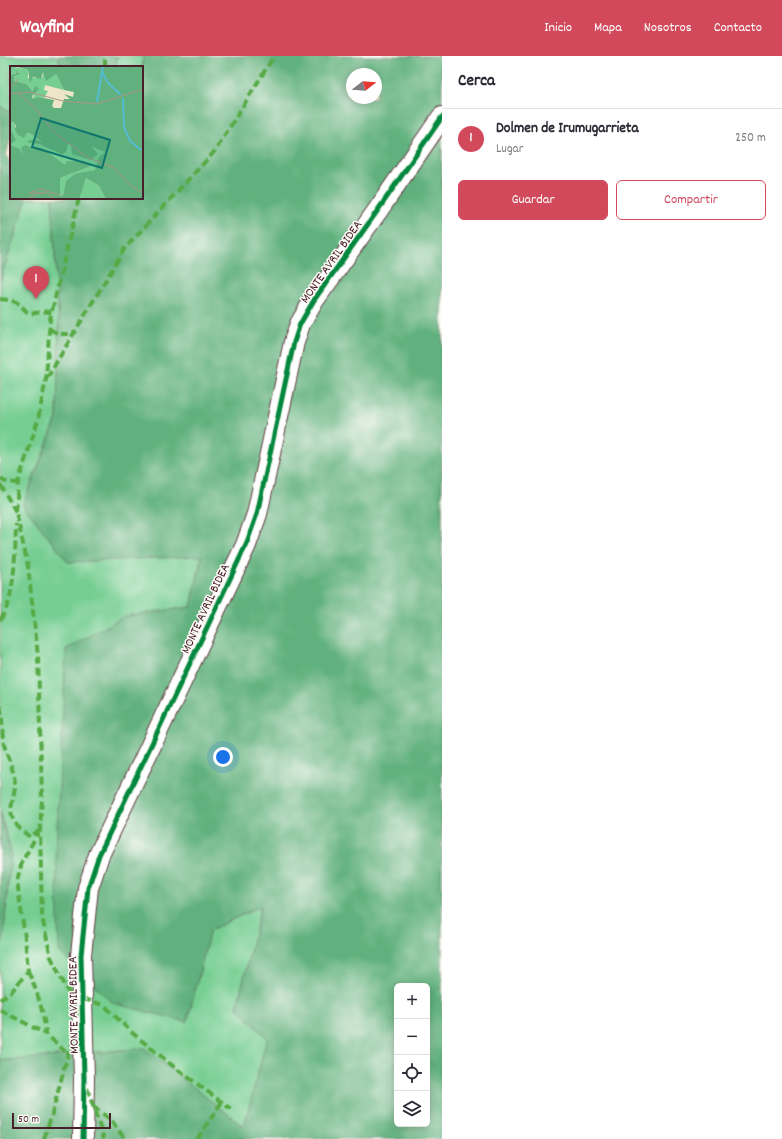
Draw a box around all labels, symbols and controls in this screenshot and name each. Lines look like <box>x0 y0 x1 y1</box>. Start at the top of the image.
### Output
text: Wayfind <box>20 15 74 42</box>
text: Inicio <box>544 18 572 38</box>
text: Mapa <box>594 18 622 38</box>
text: Nosotros <box>644 18 692 38</box>
text: Contacto <box>714 18 762 38</box>
inset map <box>10 66 143 199</box>
north arrow <box>346 68 382 104</box>
text: Cerca <box>458 70 495 94</box>
text: Dolmen de Irumugarrieta <box>496 118 638 140</box>
text: 1 <box>470 129 472 148</box>
text: 250 m <box>735 129 766 148</box>
text: Lugar <box>496 140 524 159</box>
button: Guardar <box>458 180 608 220</box>
button: Compartir <box>616 180 766 220</box>
street label: MONTE AVRIL BIDEA <box>296 217 368 308</box>
pin: 1 <box>23 266 49 299</box>
street label: MONTE AVRIL BIDEA <box>177 561 235 657</box>
your location <box>213 747 233 767</box>
street label: MONTE AVRIL BIDEA <box>64 956 85 1054</box>
map controls <box>394 983 430 1127</box>
button: + <box>394 983 430 1019</box>
button: − <box>394 1019 430 1055</box>
button: locate <box>394 1055 430 1091</box>
button: layers <box>394 1091 430 1127</box>
scale bar <box>12 1111 111 1130</box>
text: 50 m <box>18 1112 39 1128</box>

